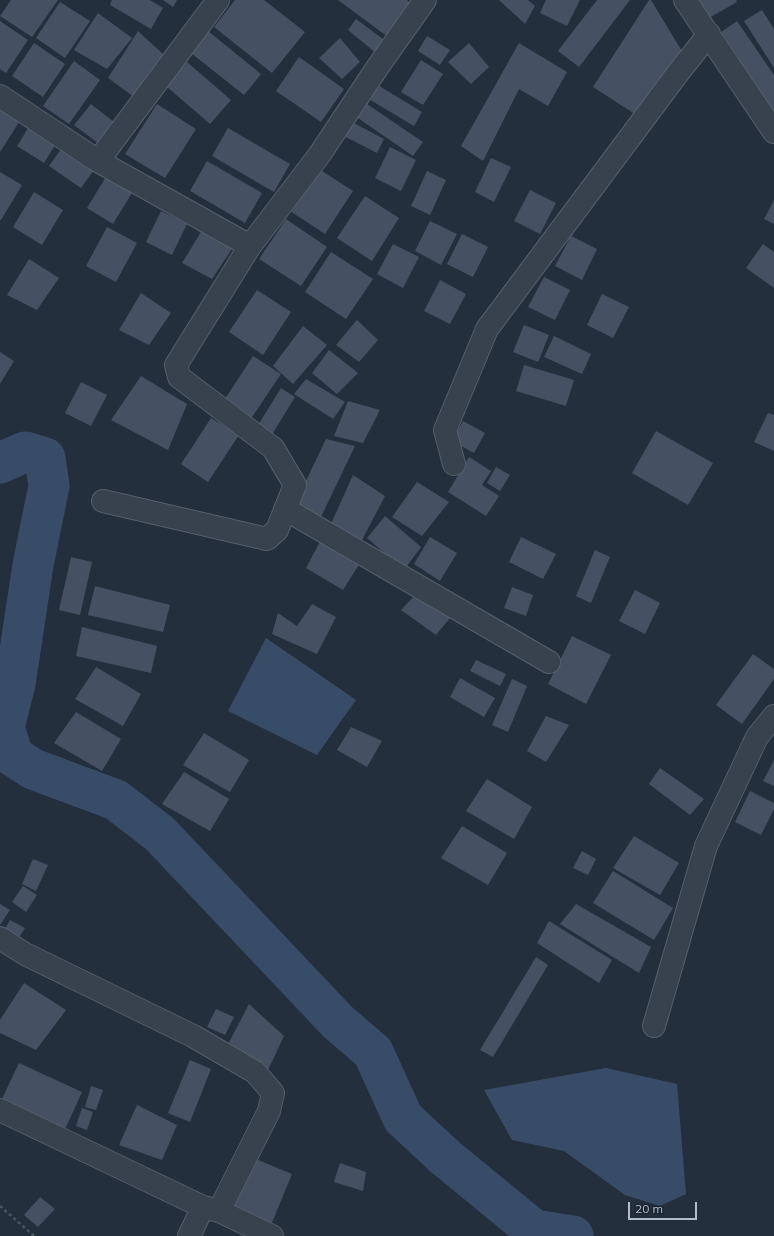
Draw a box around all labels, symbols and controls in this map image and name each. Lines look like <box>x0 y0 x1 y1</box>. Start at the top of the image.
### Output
scale bar <box>630 1194 699 1220</box>
text: 20 m <box>635 1201 663 1216</box>

